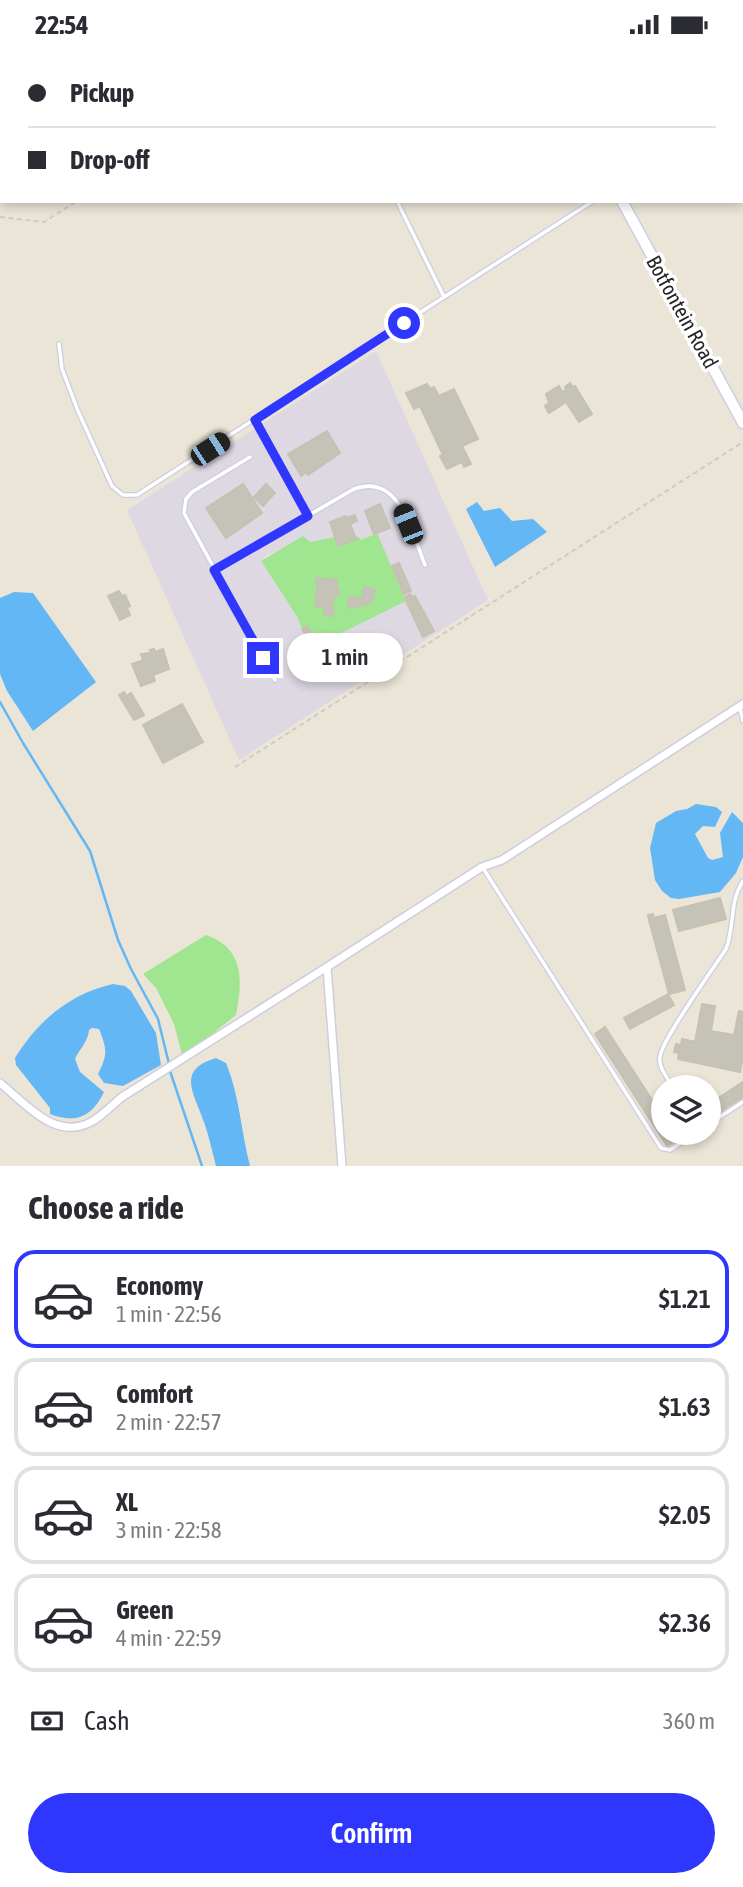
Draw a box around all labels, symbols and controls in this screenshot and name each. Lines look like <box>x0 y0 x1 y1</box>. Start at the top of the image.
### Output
text: 22:54 <box>35 10 89 40</box>
text: Pickup <box>70 78 134 108</box>
text: Drop-off <box>70 145 150 175</box>
street label: Botfontein Road <box>642 251 724 372</box>
route start <box>388 307 420 339</box>
car <box>187 429 234 469</box>
car <box>391 501 426 547</box>
callout: 1 min <box>288 633 403 683</box>
route end <box>247 642 279 674</box>
text: 1 min <box>322 644 368 670</box>
map controls <box>651 1075 721 1145</box>
button: layers <box>651 1075 721 1145</box>
text: Choose a ride <box>28 1189 184 1226</box>
icon: car <box>32 1268 95 1331</box>
text: Economy <box>116 1271 203 1301</box>
text: $1.21 <box>659 1284 711 1314</box>
text: 1 min · 22:56 <box>116 1301 222 1327</box>
icon: car <box>32 1376 95 1439</box>
text: Comfort <box>116 1379 193 1409</box>
text: $1.63 <box>659 1392 711 1422</box>
text: 2 min · 22:57 <box>116 1409 222 1435</box>
icon: car <box>32 1484 95 1547</box>
text: XL <box>116 1487 138 1517</box>
text: $2.05 <box>659 1500 711 1530</box>
text: 3 min · 22:58 <box>116 1517 222 1543</box>
icon: car <box>32 1592 95 1655</box>
text: Green <box>116 1595 174 1625</box>
text: $2.36 <box>659 1608 711 1638</box>
text: 4 min · 22:59 <box>116 1625 222 1651</box>
icon: cash <box>28 1702 66 1740</box>
text: Cash <box>84 1706 130 1736</box>
text: 360 m <box>663 1708 715 1734</box>
button: Confirm <box>28 1793 715 1873</box>

